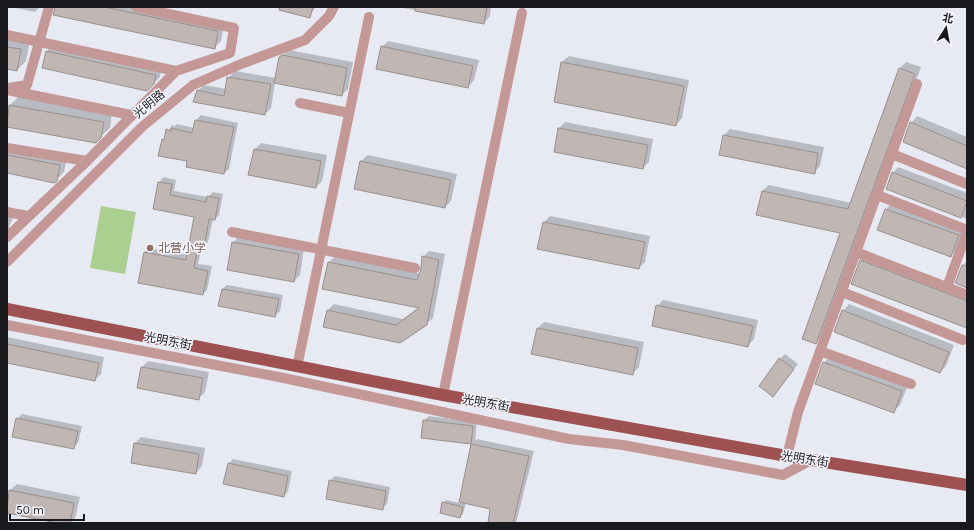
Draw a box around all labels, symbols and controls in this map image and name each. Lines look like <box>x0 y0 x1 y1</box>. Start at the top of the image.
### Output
north arrow <box>926 8 966 48</box>
text: 北 <box>941 11 954 26</box>
street label: 光明路 <box>131 87 167 121</box>
place label: 北营小学 <box>158 241 206 255</box>
marker: 北营小学 <box>145 243 155 253</box>
street label: 光明东街 <box>143 330 193 352</box>
street label: 光明东街 <box>461 392 511 414</box>
street label: 光明东街 <box>780 448 830 470</box>
scale bar <box>10 496 84 522</box>
text: 50 m <box>16 503 44 517</box>

